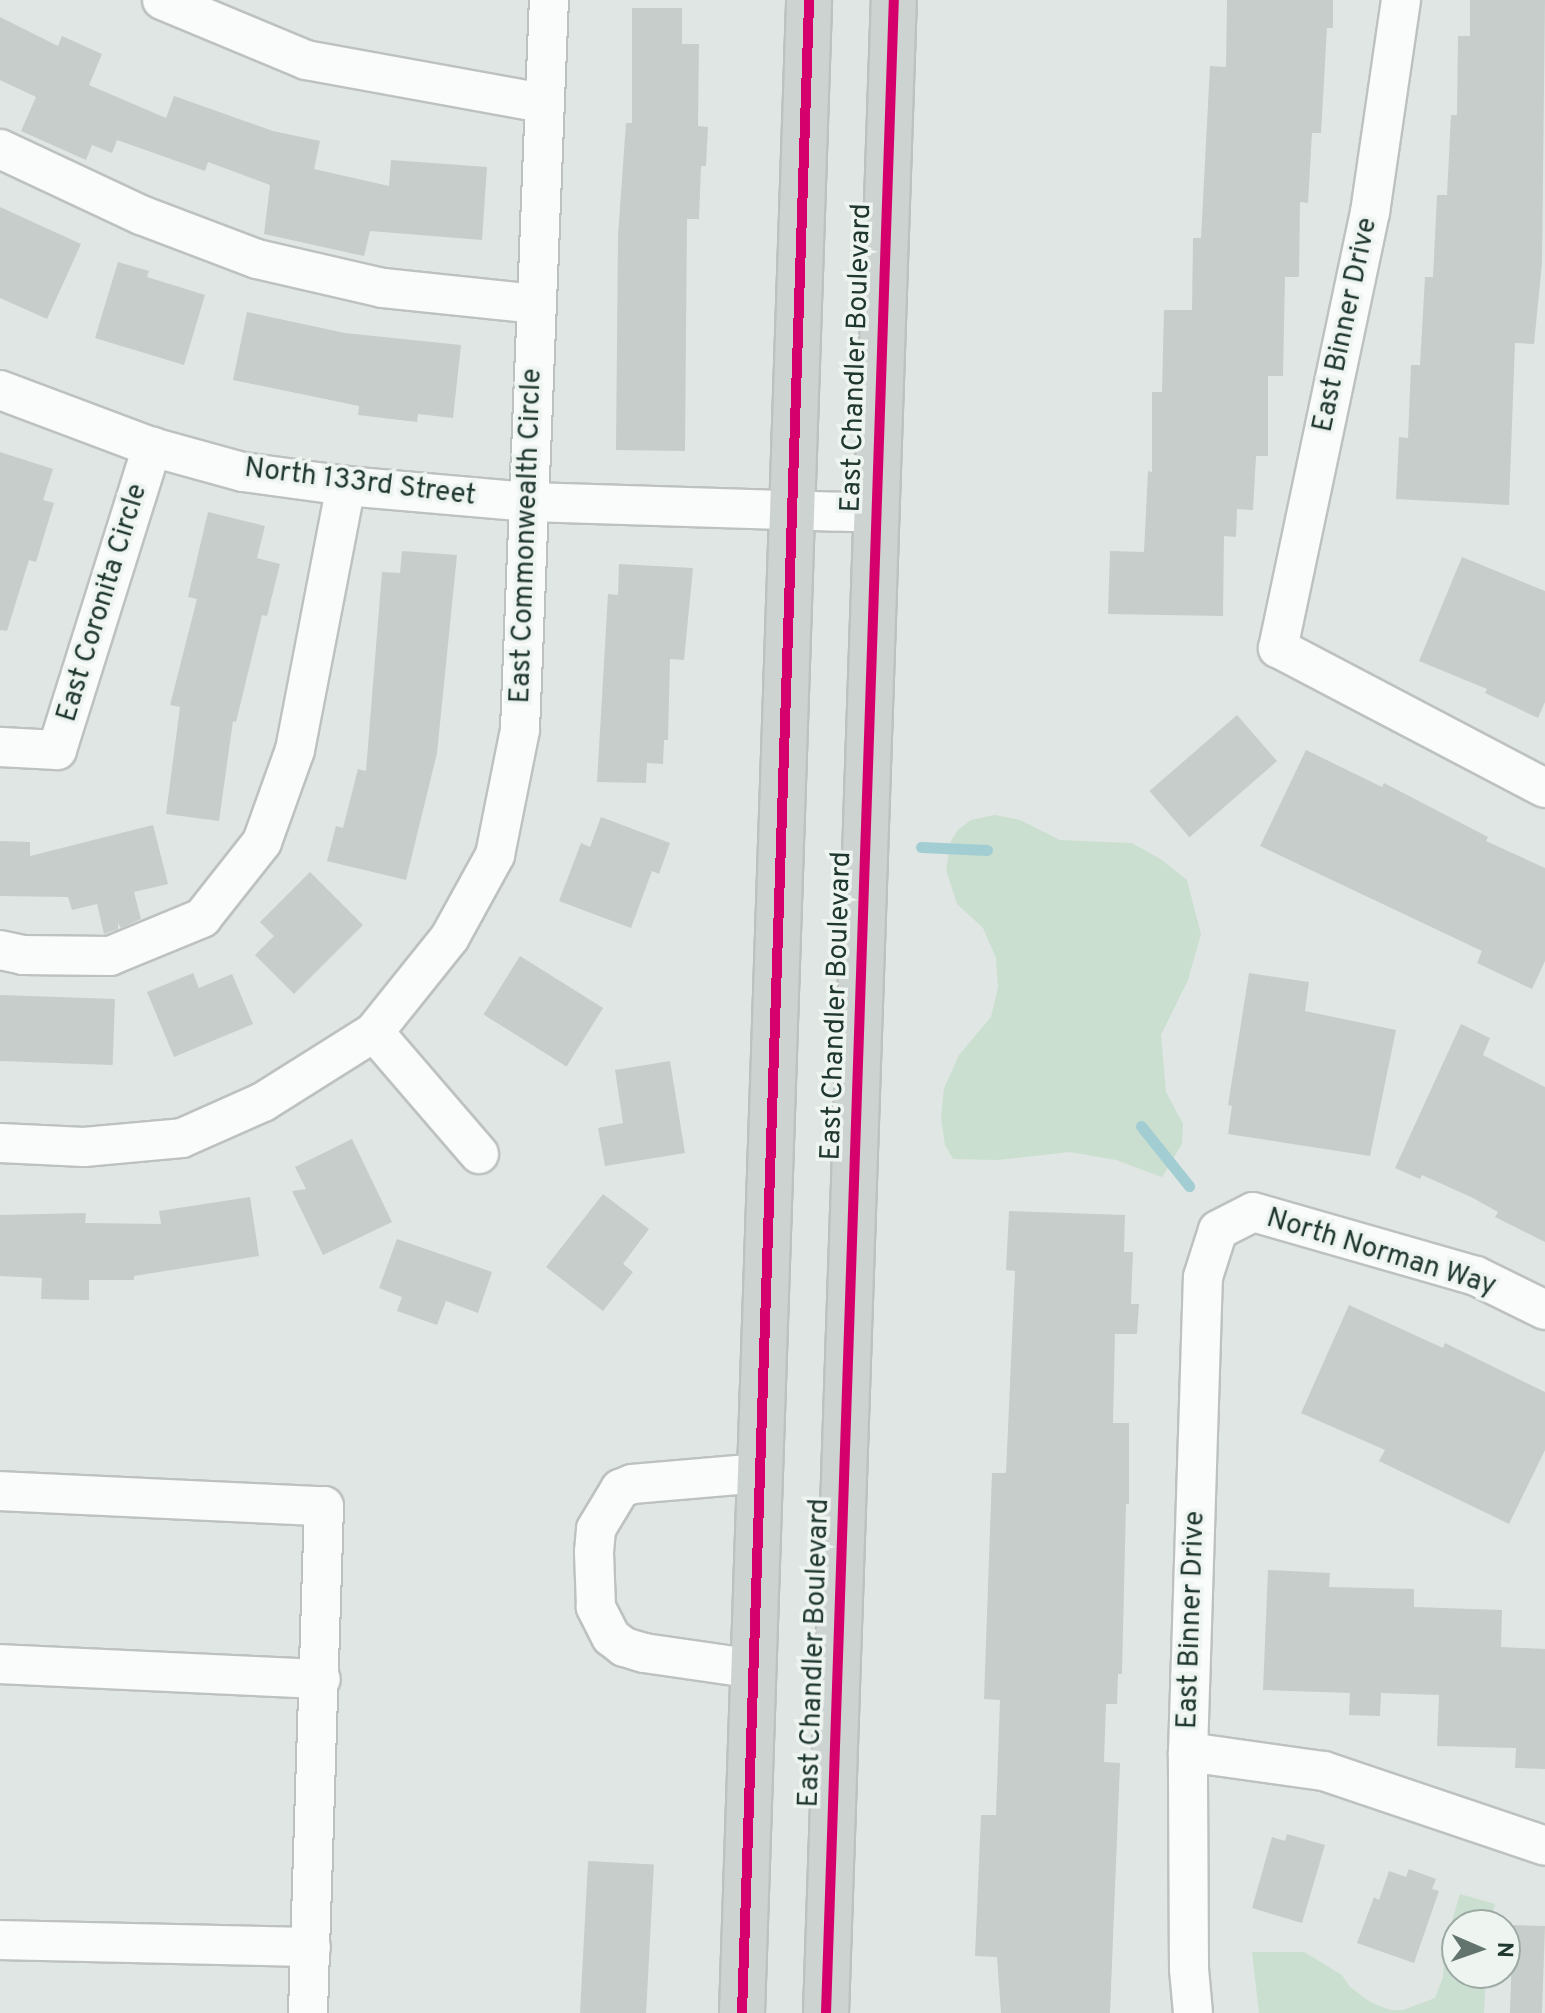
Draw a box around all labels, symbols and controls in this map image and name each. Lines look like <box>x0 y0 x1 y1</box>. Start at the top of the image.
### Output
street label: East Chandler Boulevard <box>835 203 879 513</box>
street label: East Binner Drive <box>1307 215 1385 435</box>
street label: East Commonwealth Circle <box>504 368 550 704</box>
street label: North 133rd Street <box>242 452 478 514</box>
street label: East Coronita Circle <box>51 480 155 726</box>
street label: East Chandler Boulevard <box>815 851 859 1161</box>
street label: North Norman Way <box>1262 1202 1500 1304</box>
street label: East Chandler Boulevard <box>793 1498 837 1808</box>
street label: East Binner Drive <box>1171 1510 1213 1730</box>
north arrow <box>1441 1909 1521 1989</box>
text: N <box>1490 1941 1517 1958</box>

